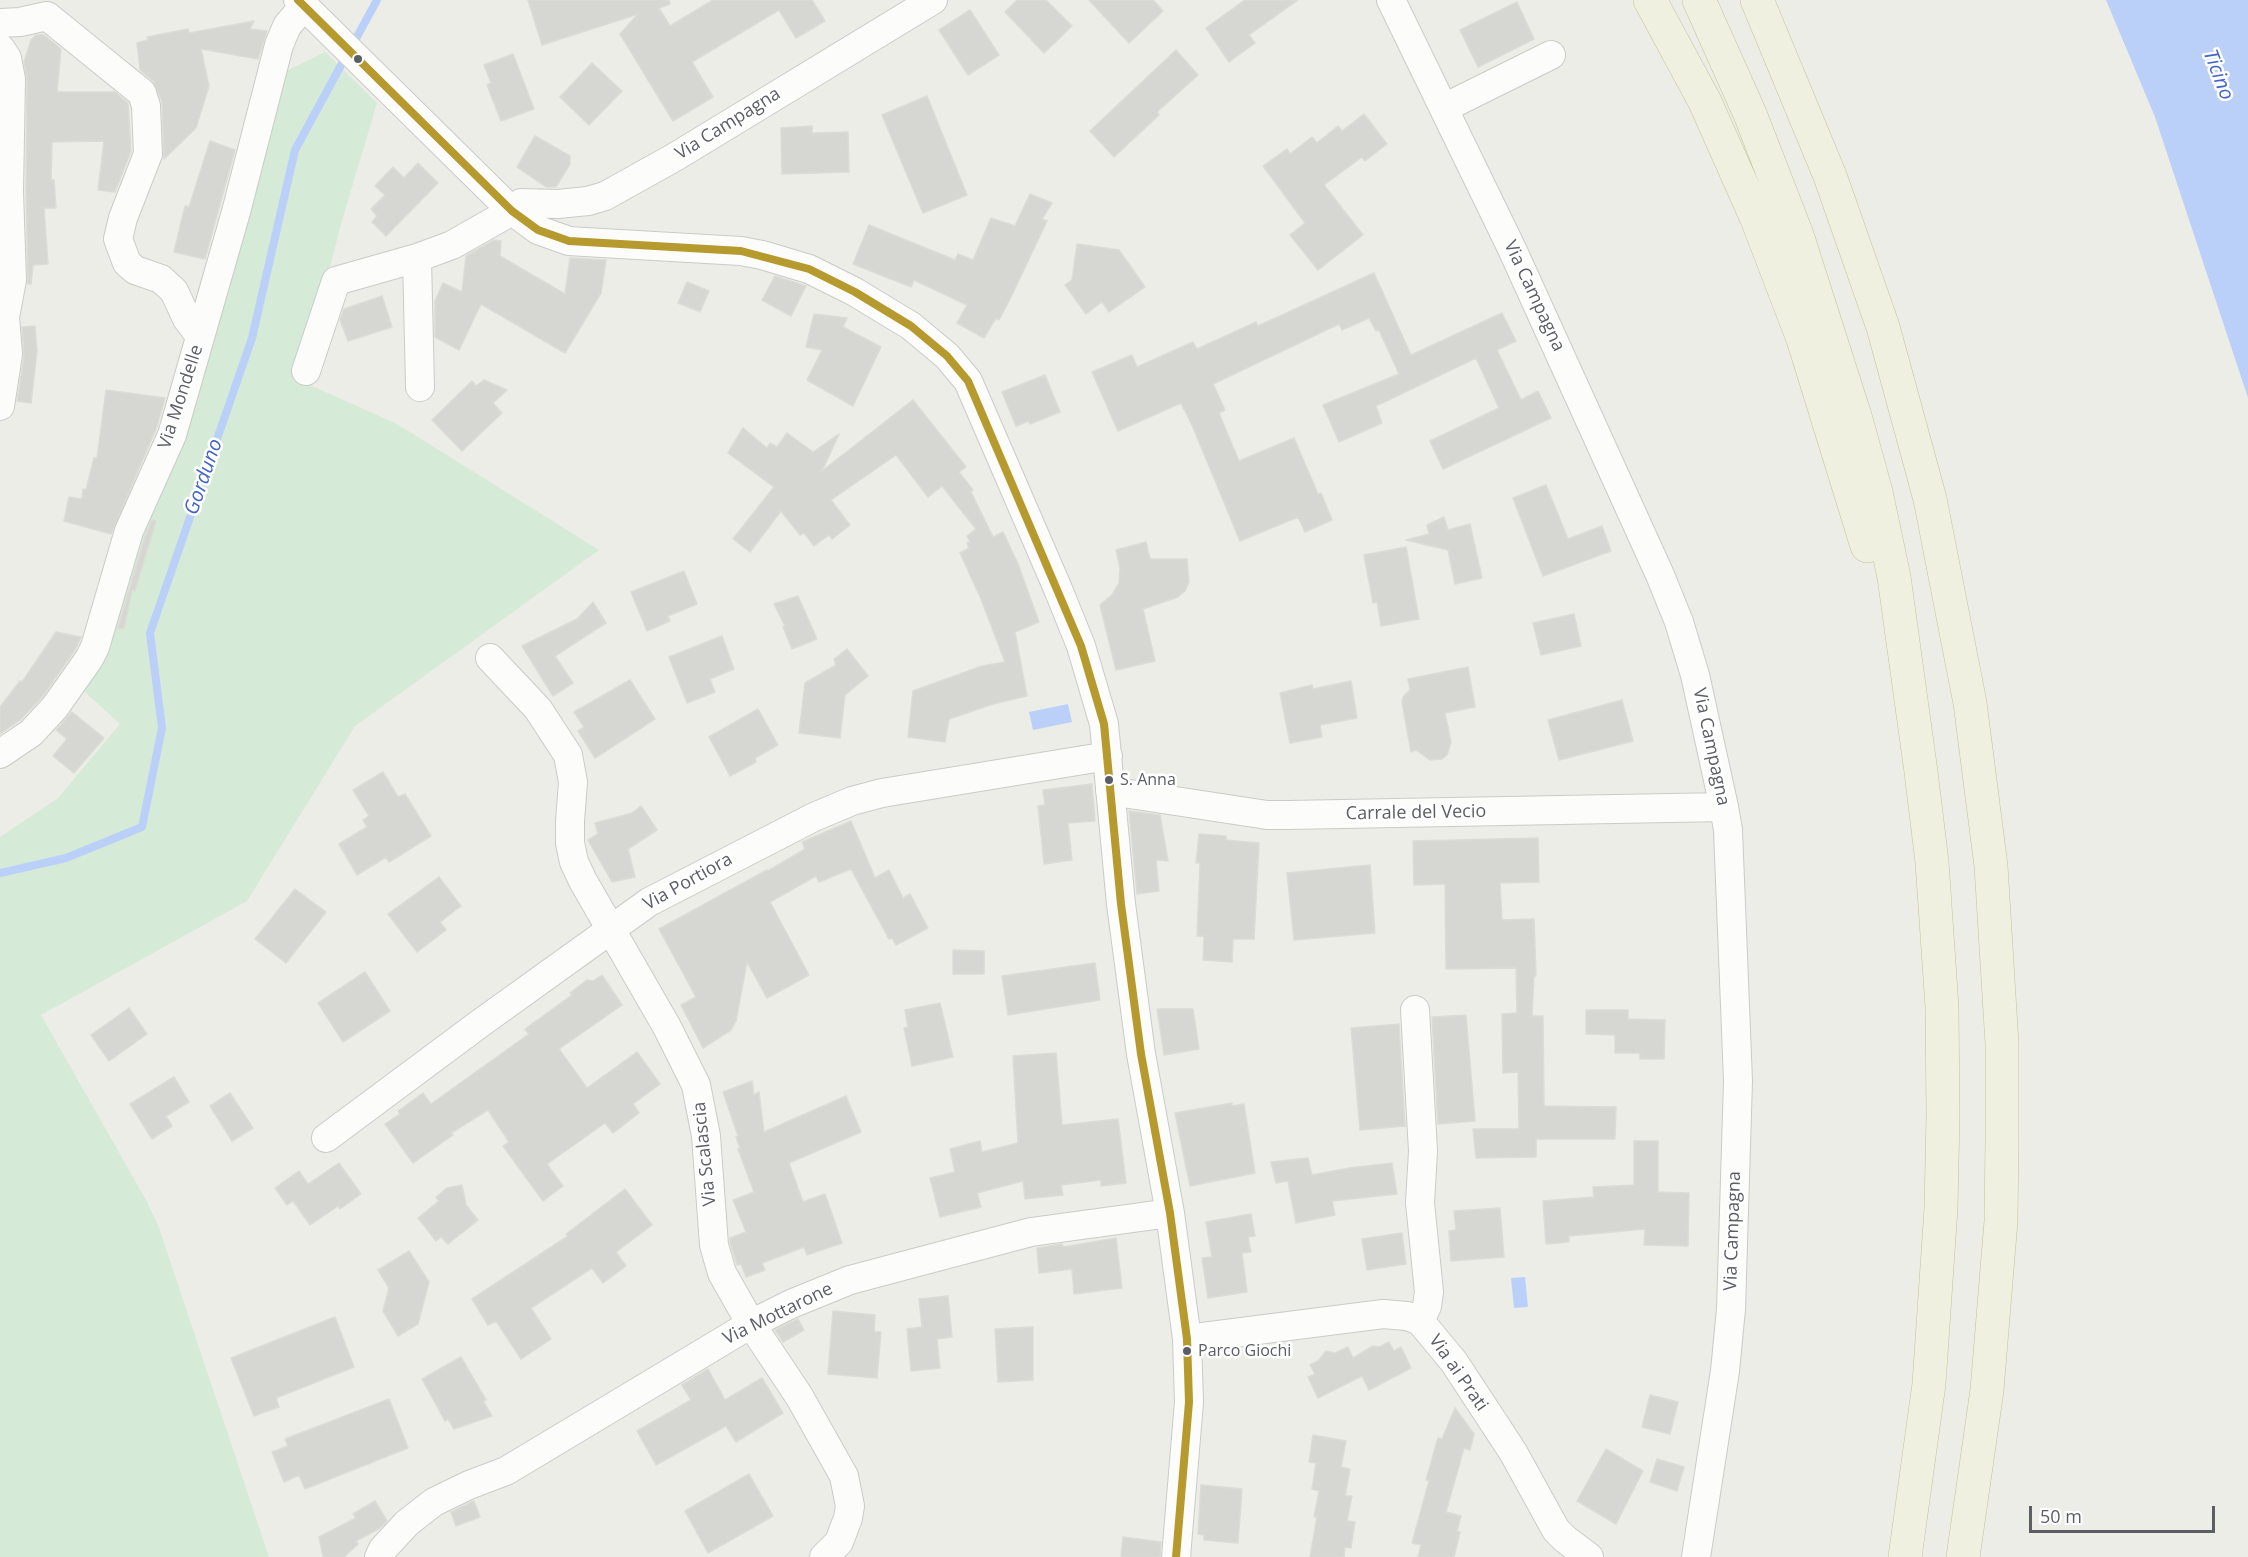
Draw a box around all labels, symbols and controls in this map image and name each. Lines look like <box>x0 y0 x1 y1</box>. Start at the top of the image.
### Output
water label: Ticino <box>2197 46 2239 104</box>
unlabelled marker <box>352 53 364 65</box>
street label: Via Campagna <box>671 83 785 165</box>
street label: Via Campagna <box>1499 237 1569 355</box>
street label: Via Mondelle <box>154 342 208 452</box>
water label: Gorduno <box>180 436 228 518</box>
street label: Via Campagna <box>1688 686 1734 808</box>
place label: S. Anna <box>1120 770 1176 790</box>
marker: S. Anna <box>1103 774 1115 786</box>
street label: Carrale del Vecio <box>1346 801 1486 825</box>
street label: Via Portiora <box>640 849 736 915</box>
street label: Via Scalascia <box>689 1101 721 1207</box>
street label: Via Campagna <box>1720 1171 1746 1291</box>
street label: Via Mottarone <box>720 1278 836 1350</box>
street label: Via ai Prati <box>1424 1331 1492 1415</box>
place label: Parco Giochi <box>1198 1341 1291 1361</box>
marker: Parco Giochi <box>1181 1345 1193 1357</box>
scale bar <box>2032 1494 2218 1532</box>
text: 50 m <box>2040 1504 2082 1528</box>

